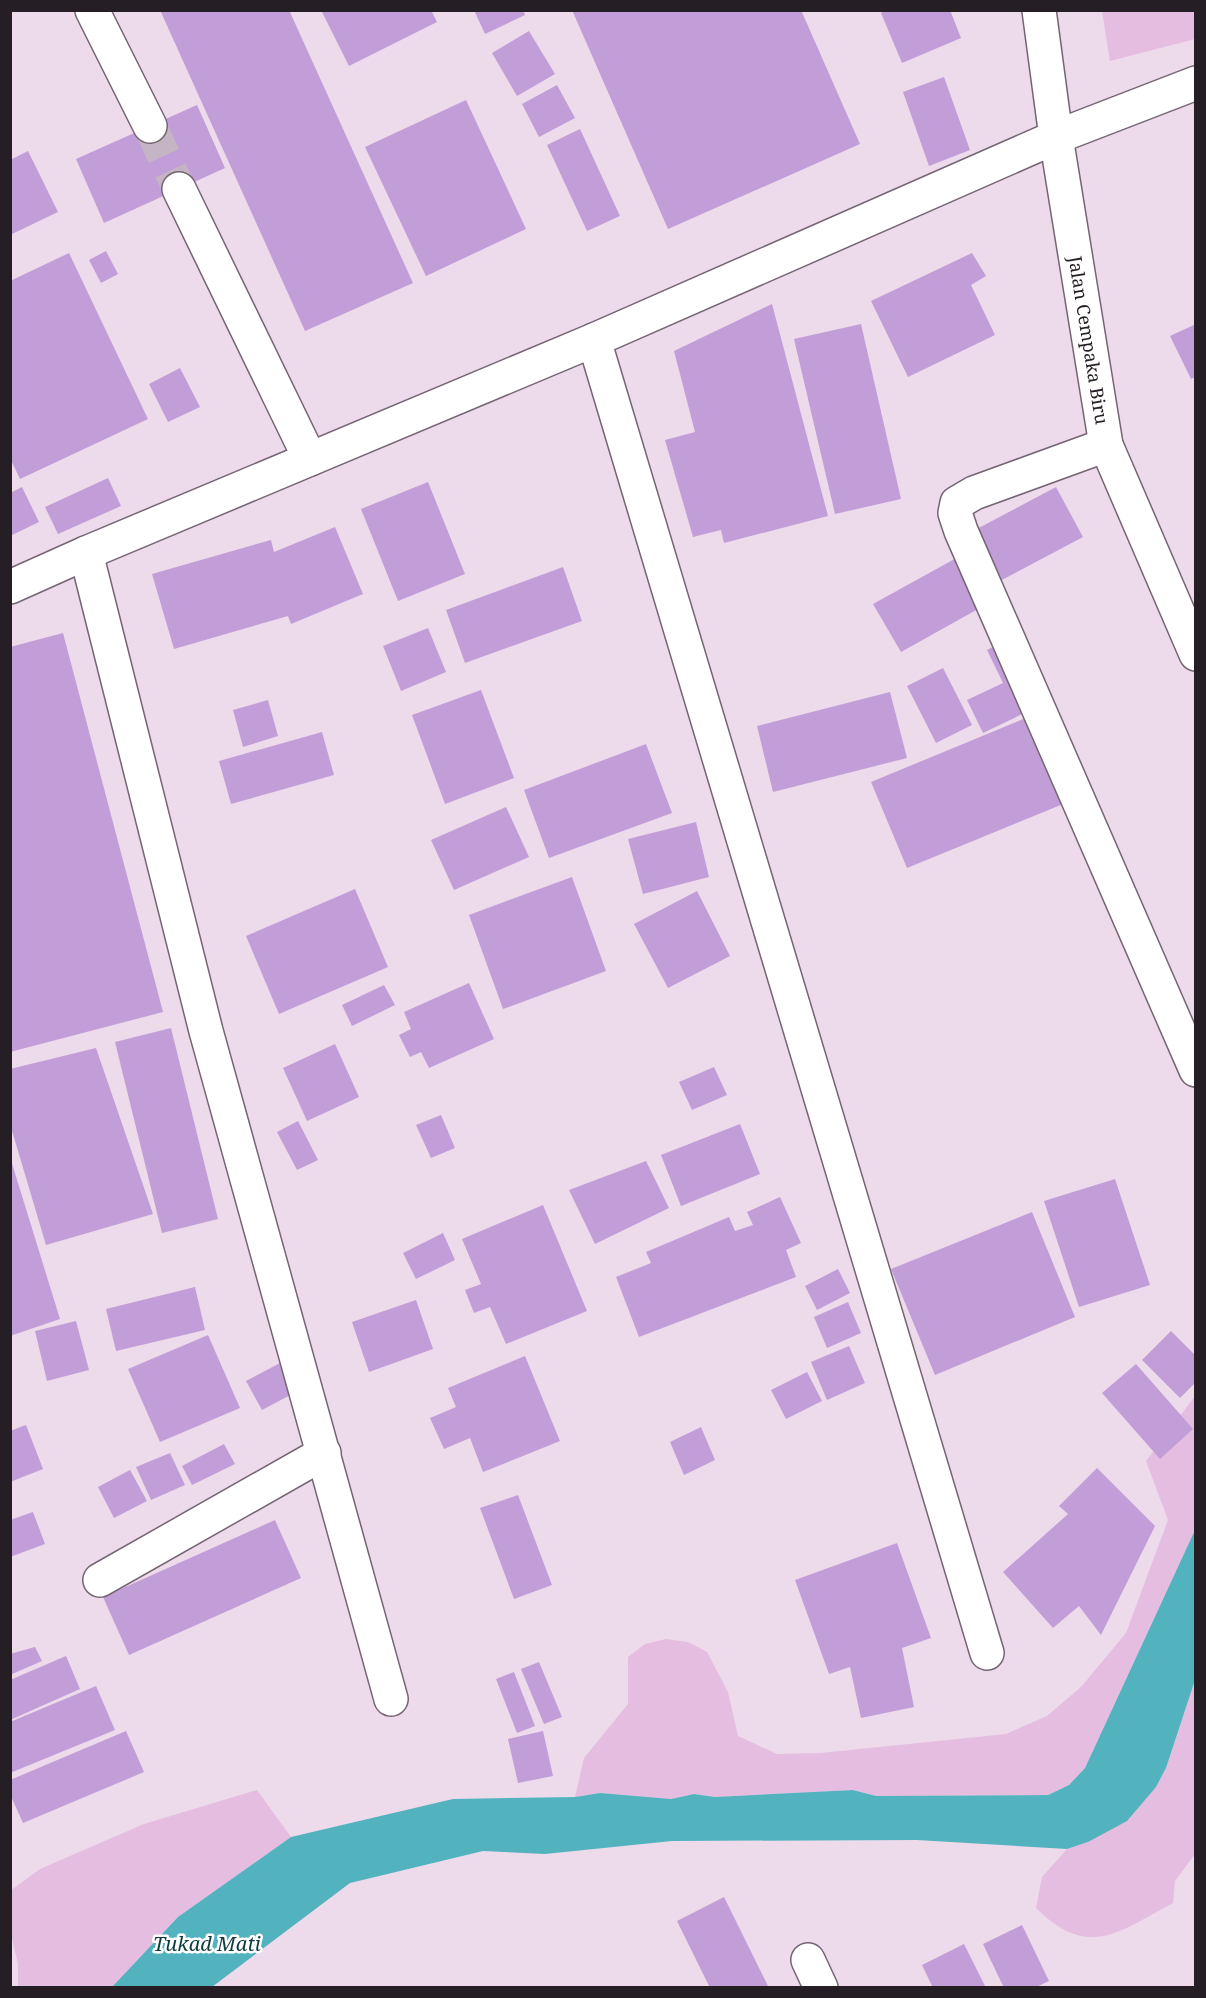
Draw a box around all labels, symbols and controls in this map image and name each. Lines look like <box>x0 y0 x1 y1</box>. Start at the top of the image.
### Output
street label: Jalan Cempaka Biru <box>1063 253 1115 427</box>
water label: Tukad Mati <box>153 1930 261 1957</box>

